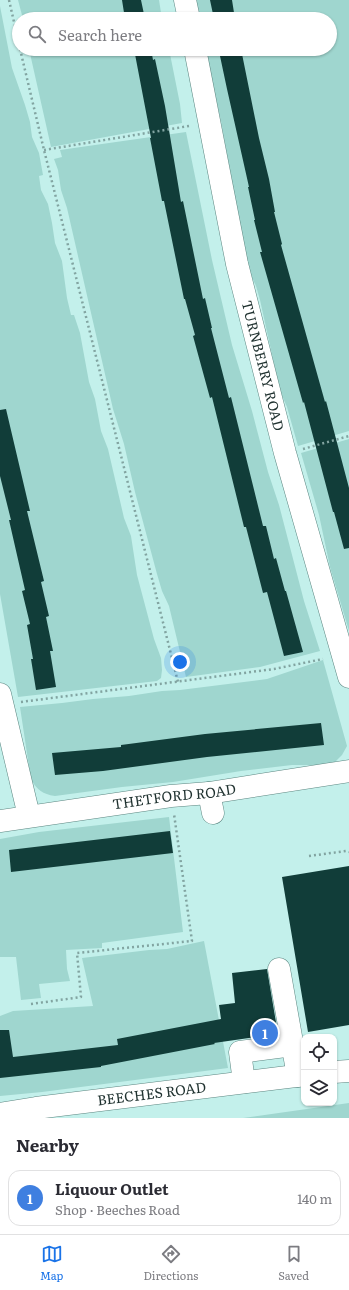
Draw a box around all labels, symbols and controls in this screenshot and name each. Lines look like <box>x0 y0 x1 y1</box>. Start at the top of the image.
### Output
search box <box>12 12 337 56</box>
icon: search <box>26 23 48 45</box>
text: Search here <box>58 23 142 46</box>
street label: TURNBERRY ROAD <box>238 298 290 433</box>
your location <box>170 652 190 672</box>
street label: THETFORD ROAD <box>111 778 238 813</box>
pin: 1 <box>252 1018 278 1048</box>
map controls <box>301 1034 337 1106</box>
button: locate <box>301 1034 337 1070</box>
button: layers <box>301 1070 337 1106</box>
street label: BEECHES ROAD <box>96 1076 207 1109</box>
text: Nearby <box>16 1132 79 1157</box>
text: Liquour Outlet <box>55 1177 169 1200</box>
text: 1 <box>27 1189 33 1208</box>
text: 140 m <box>297 1189 332 1208</box>
text: Shop · Beeches Road <box>55 1200 180 1219</box>
tab: Map <box>40 1243 63 1283</box>
tab: Directions <box>143 1243 198 1283</box>
tab: Saved <box>278 1243 309 1283</box>

